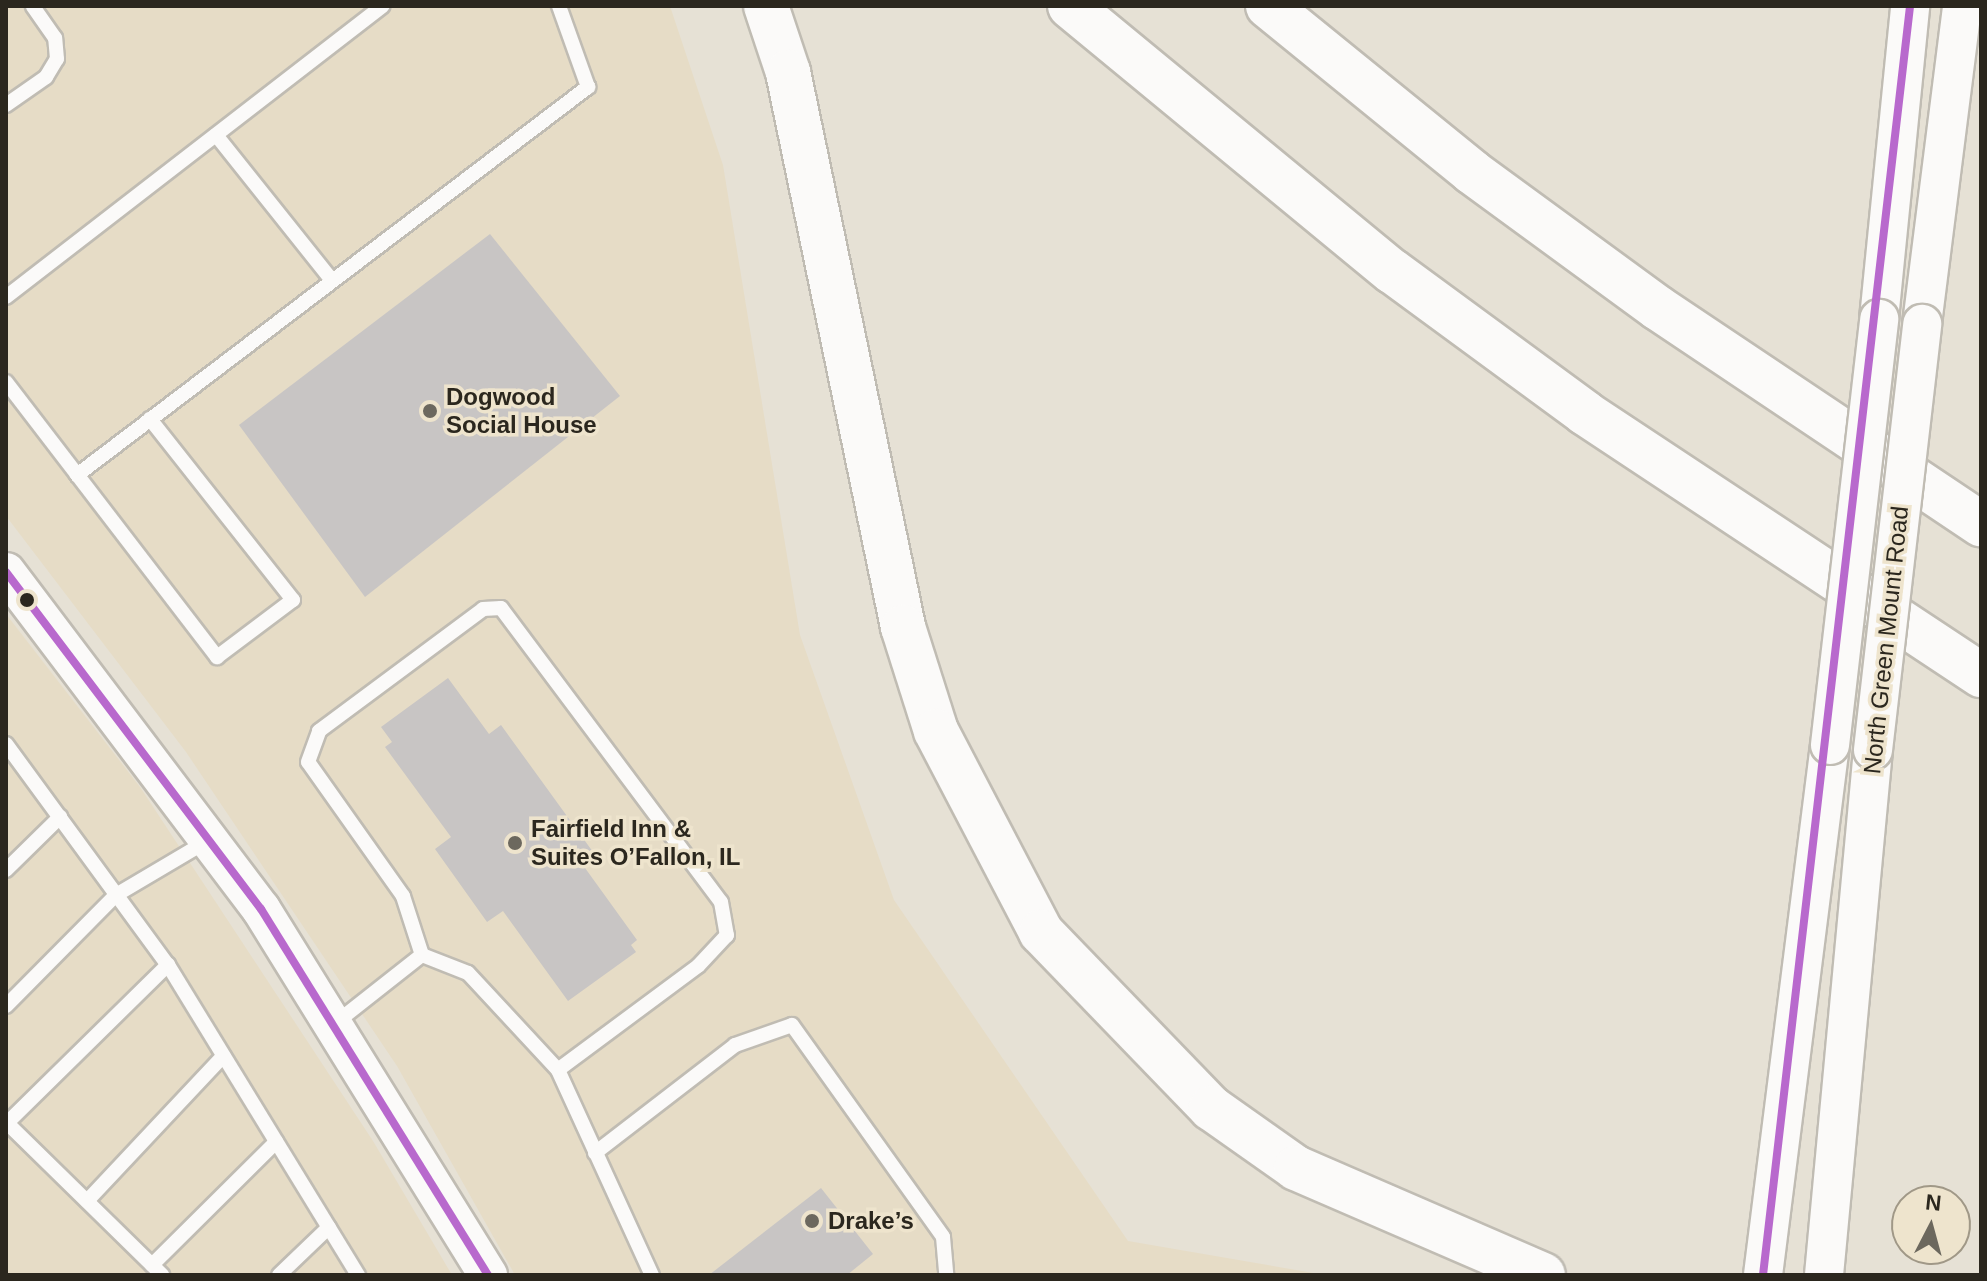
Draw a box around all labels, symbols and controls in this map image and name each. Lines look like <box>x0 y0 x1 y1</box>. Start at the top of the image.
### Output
place label: Dogwood Social House <box>446 383 597 439</box>
marker: Dogwood Social House <box>421 402 439 420</box>
street label: North Green Mount Road <box>1858 504 1914 776</box>
unlabelled marker <box>19 592 35 608</box>
place label: Fairfield Inn & Suites O’Fallon, IL <box>531 815 740 871</box>
marker: Fairfield Inn & Suites O’Fallon, IL <box>506 834 524 852</box>
north arrow <box>1891 1185 1971 1265</box>
text: N <box>1924 1189 1943 1216</box>
place label: Drake’s <box>828 1207 914 1235</box>
marker: Drake’s <box>803 1212 821 1230</box>

